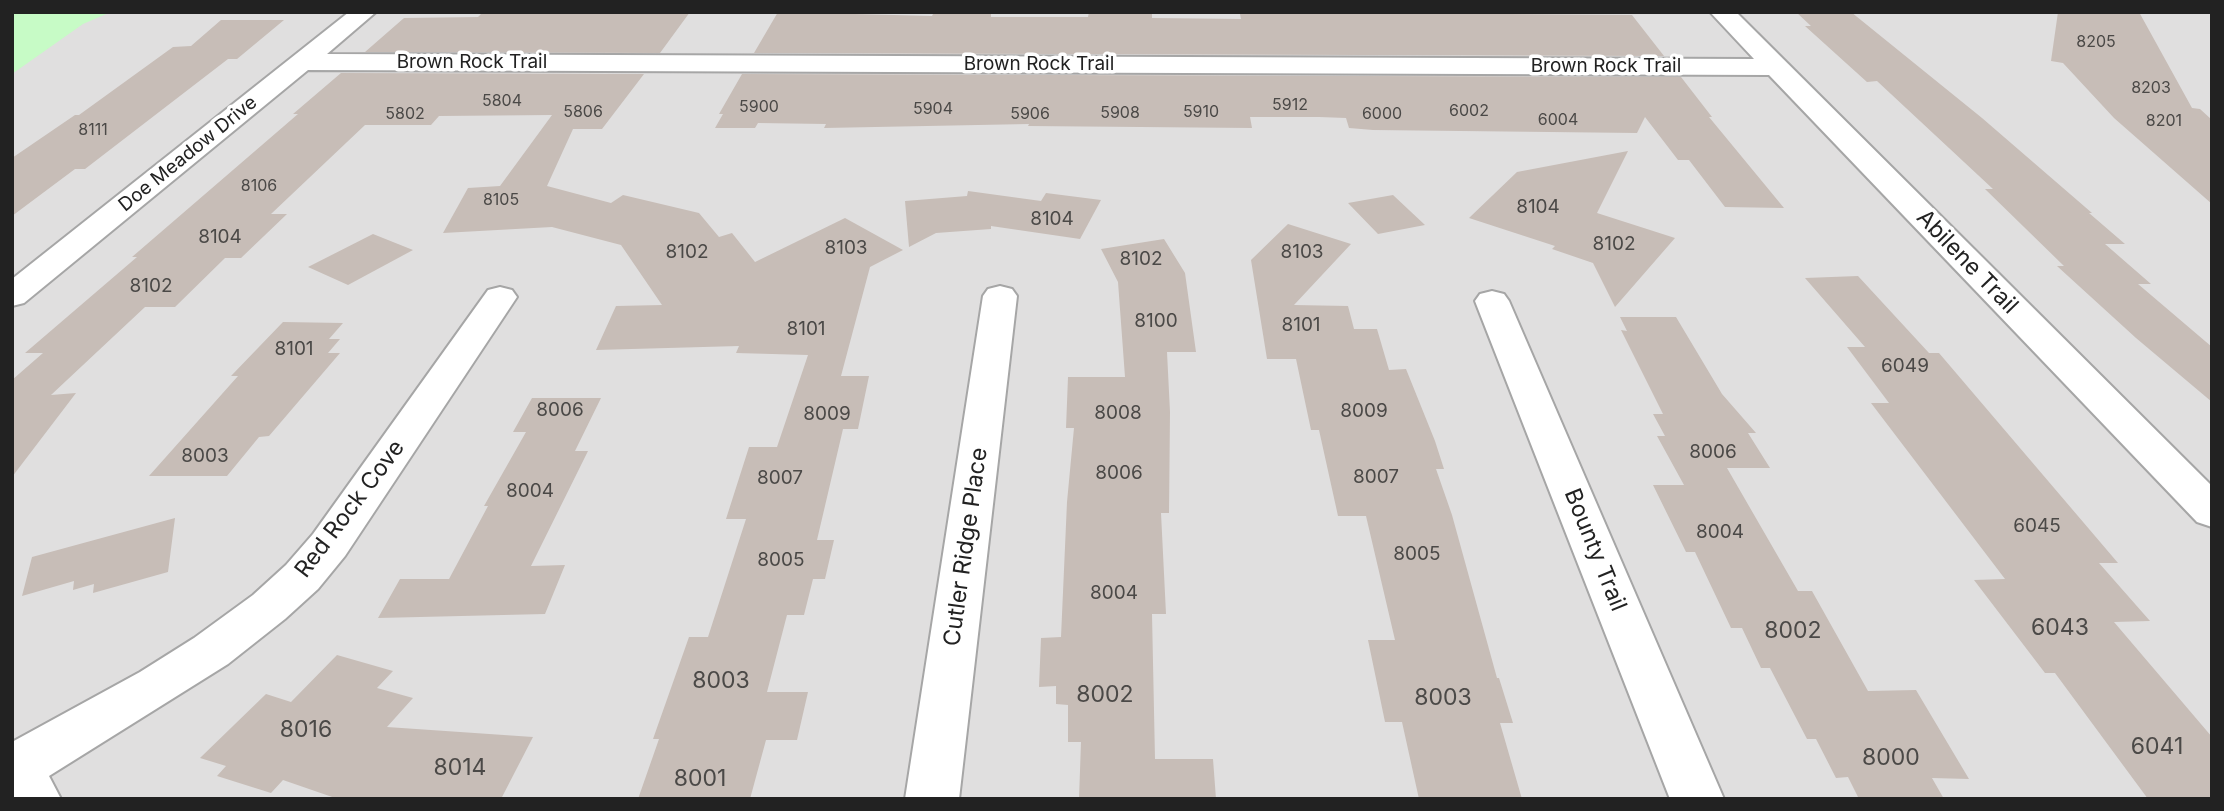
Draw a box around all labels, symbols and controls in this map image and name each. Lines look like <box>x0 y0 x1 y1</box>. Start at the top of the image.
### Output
house number: 8205 <box>2076 32 2116 52</box>
street label: Brown Rock Trail <box>397 51 547 73</box>
street label: Brown Rock Trail <box>964 53 1114 75</box>
street label: Brown Rock Trail <box>1531 55 1681 77</box>
house number: 8203 <box>2131 78 2171 98</box>
street label: Doe Meadow Drive <box>114 91 262 217</box>
house number: 5804 <box>482 91 522 111</box>
house number: 5912 <box>1272 95 1308 115</box>
house number: 5900 <box>739 97 779 117</box>
house number: 5904 <box>913 99 953 119</box>
house number: 6002 <box>1449 101 1489 121</box>
house number: 5806 <box>563 102 603 122</box>
house number: 5910 <box>1183 102 1219 122</box>
house number: 5908 <box>1100 103 1140 123</box>
house number: 5802 <box>385 104 425 124</box>
house number: 5906 <box>1010 104 1050 124</box>
house number: 6000 <box>1362 104 1402 124</box>
house number: 6004 <box>1538 110 1578 130</box>
house number: 8201 <box>2146 111 2182 131</box>
house number: 8111 <box>78 120 108 140</box>
house number: 8106 <box>241 176 277 196</box>
house number: 8105 <box>483 190 519 210</box>
house number: 8104 <box>1516 196 1560 218</box>
street label: Abilene Trail <box>1910 204 2024 320</box>
house number: 8104 <box>1030 208 1074 230</box>
house number: 8104 <box>198 226 242 248</box>
house number: 8102 <box>1592 233 1636 255</box>
house number: 8103 <box>824 237 868 259</box>
house number: 8102 <box>665 241 709 263</box>
house number: 8103 <box>1280 241 1324 263</box>
house number: 8102 <box>1119 248 1163 270</box>
house number: 8102 <box>129 275 173 297</box>
house number: 8100 <box>1134 310 1178 332</box>
house number: 8101 <box>1281 314 1321 336</box>
house number: 8101 <box>786 318 826 340</box>
house number: 8101 <box>274 338 314 360</box>
house number: 6049 <box>1881 355 1929 377</box>
house number: 8006 <box>536 399 584 421</box>
house number: 8009 <box>1340 400 1388 422</box>
house number: 8008 <box>1094 402 1142 424</box>
house number: 8009 <box>803 403 851 425</box>
street label: Red Rock Cove <box>289 435 411 583</box>
house number: 8006 <box>1689 441 1737 463</box>
house number: 8003 <box>181 445 229 467</box>
street label: Cutler Ridge Place <box>938 446 994 648</box>
house number: 8006 <box>1095 462 1143 484</box>
house number: 8007 <box>1353 466 1399 488</box>
house number: 8007 <box>757 467 803 489</box>
house number: 8004 <box>506 480 554 502</box>
street label: Bounty Trail <box>1558 485 1632 615</box>
house number: 6045 <box>2013 515 2061 537</box>
house number: 8004 <box>1696 521 1744 543</box>
house number: 8005 <box>1393 543 1441 565</box>
house number: 8005 <box>757 549 805 571</box>
house number: 8004 <box>1090 582 1138 604</box>
house number: 6043 <box>2031 614 2089 642</box>
house number: 8002 <box>1764 617 1822 645</box>
house number: 8003 <box>692 667 750 695</box>
house number: 8002 <box>1076 681 1134 709</box>
house number: 8003 <box>1414 684 1472 712</box>
house number: 8016 <box>280 716 332 744</box>
house number: 6041 <box>2131 733 2183 761</box>
house number: 8000 <box>1862 744 1920 772</box>
house number: 8014 <box>434 754 486 782</box>
house number: 8001 <box>674 765 726 793</box>

